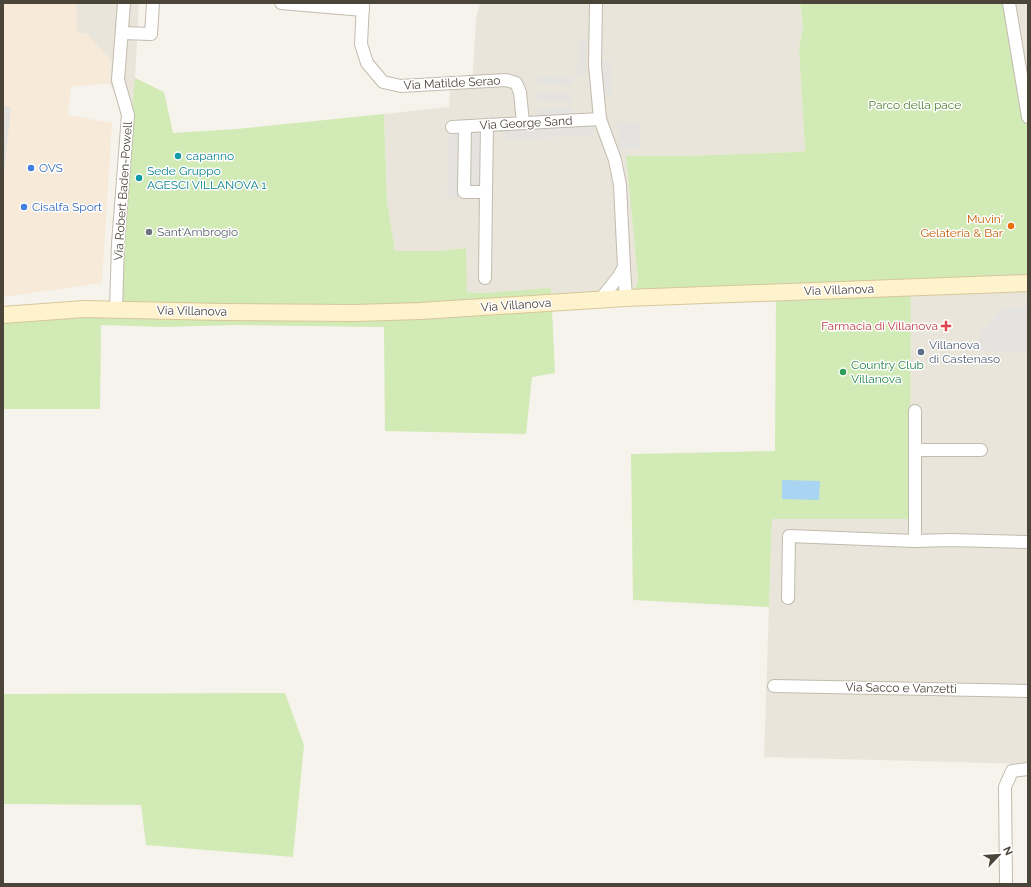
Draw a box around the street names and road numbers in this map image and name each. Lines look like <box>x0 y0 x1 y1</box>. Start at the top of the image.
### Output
street label: Via Matilde Serao <box>403 73 501 93</box>
street label: Via George Sand <box>479 114 573 132</box>
street label: Via Robert Baden-Powell <box>111 120 135 261</box>
street label: Via Villanova <box>804 282 874 298</box>
street label: Via Villanova <box>480 296 552 314</box>
street label: Via Villanova <box>157 303 227 319</box>
street label: Via Sacco e Vanzetti <box>845 680 957 696</box>

